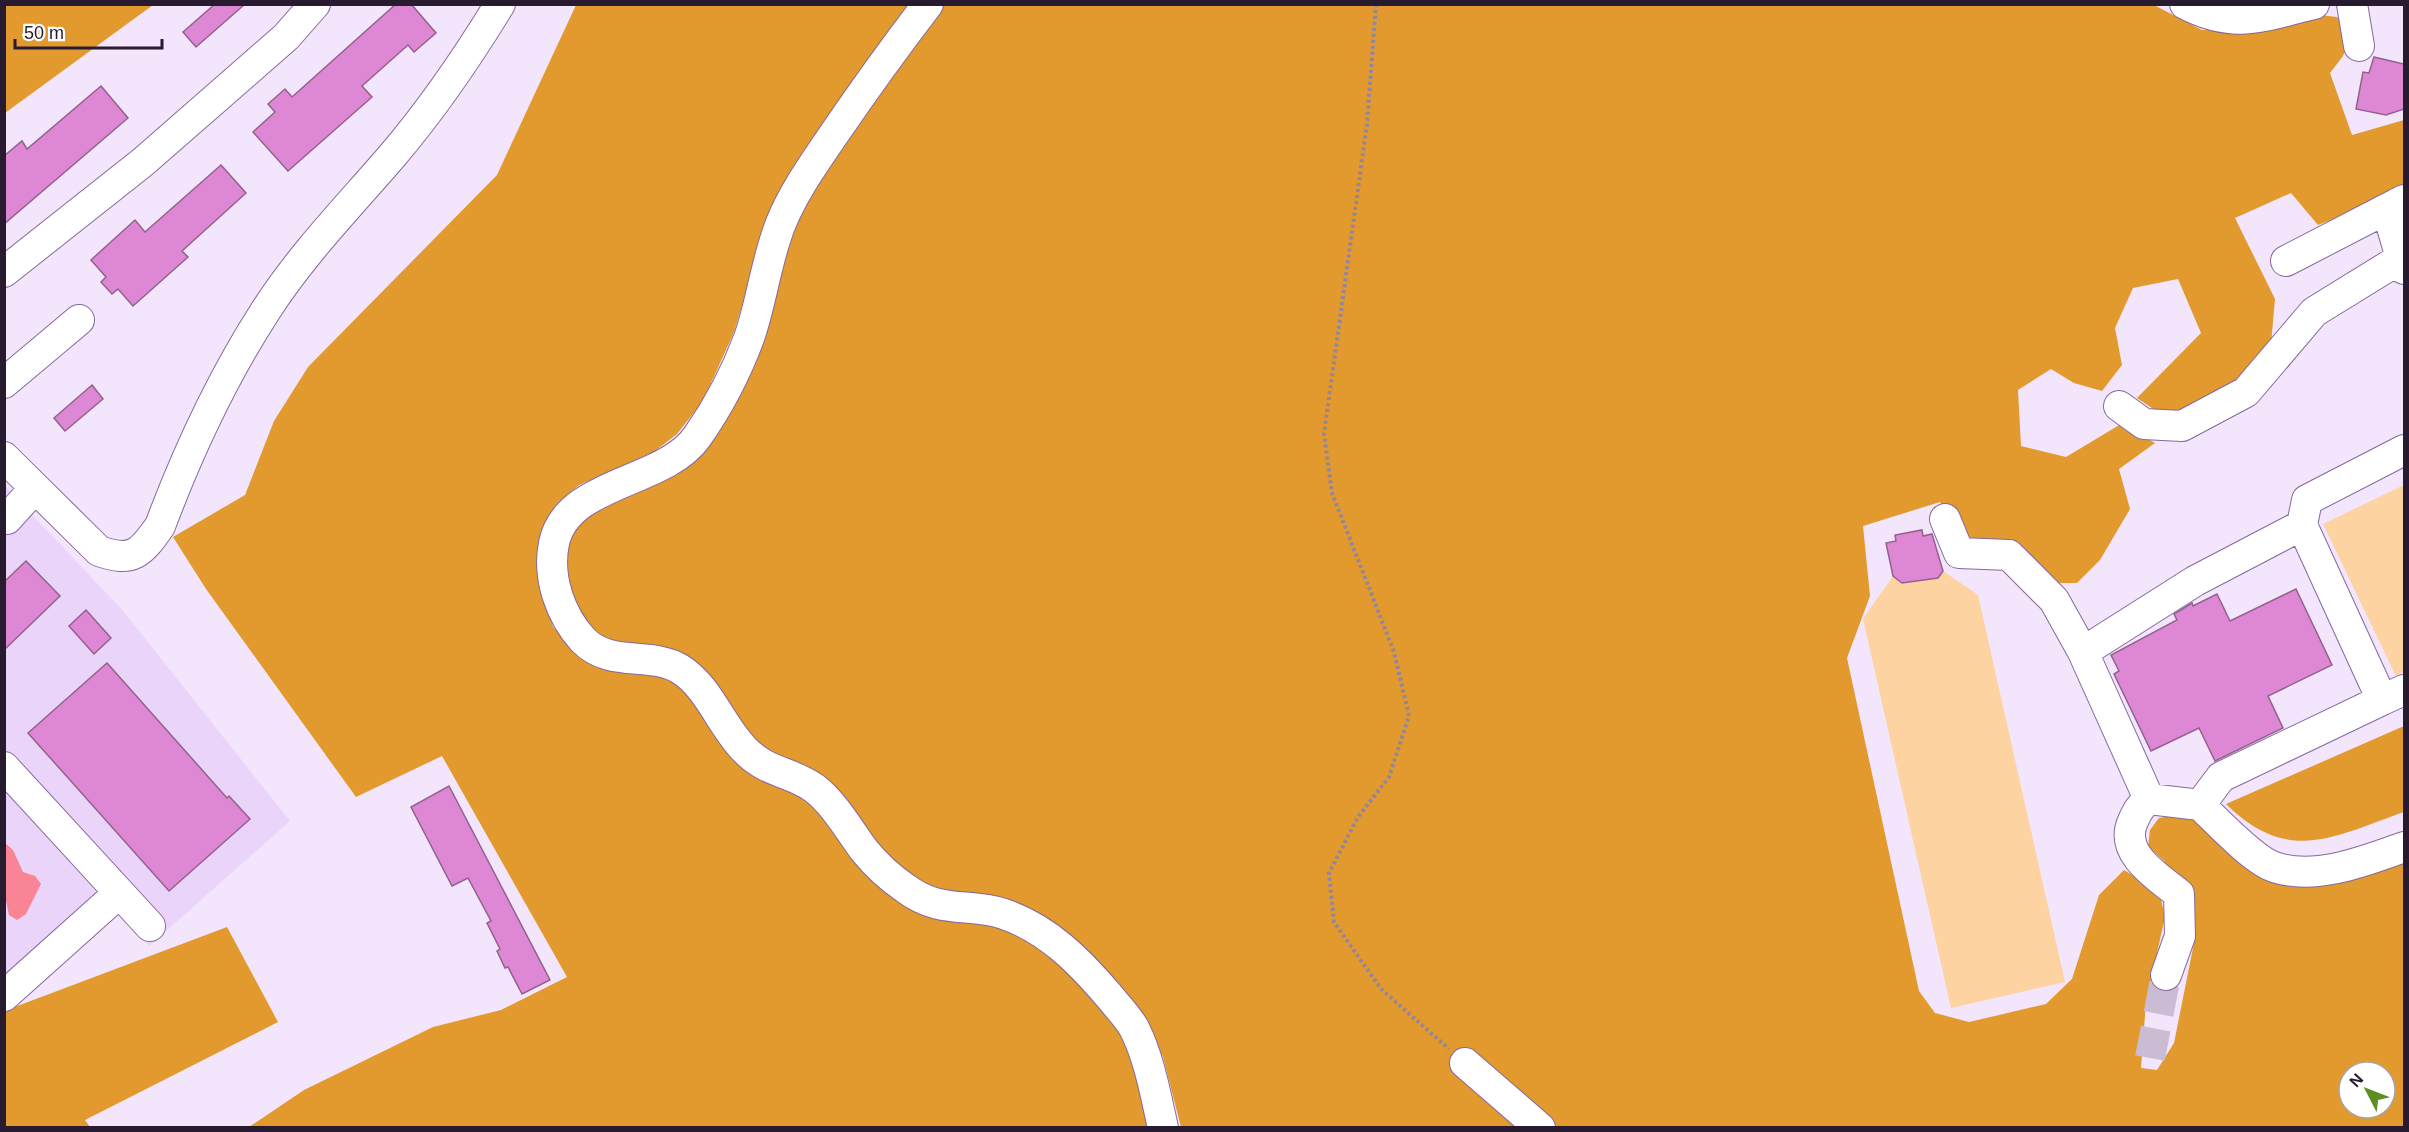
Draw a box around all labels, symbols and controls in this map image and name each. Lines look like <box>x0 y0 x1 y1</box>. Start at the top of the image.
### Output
scale bar <box>15 12 162 50</box>
text: 50 m <box>24 23 64 43</box>
north arrow <box>2337 1060 2397 1120</box>
text: N <box>2346 1070 2366 1090</box>

